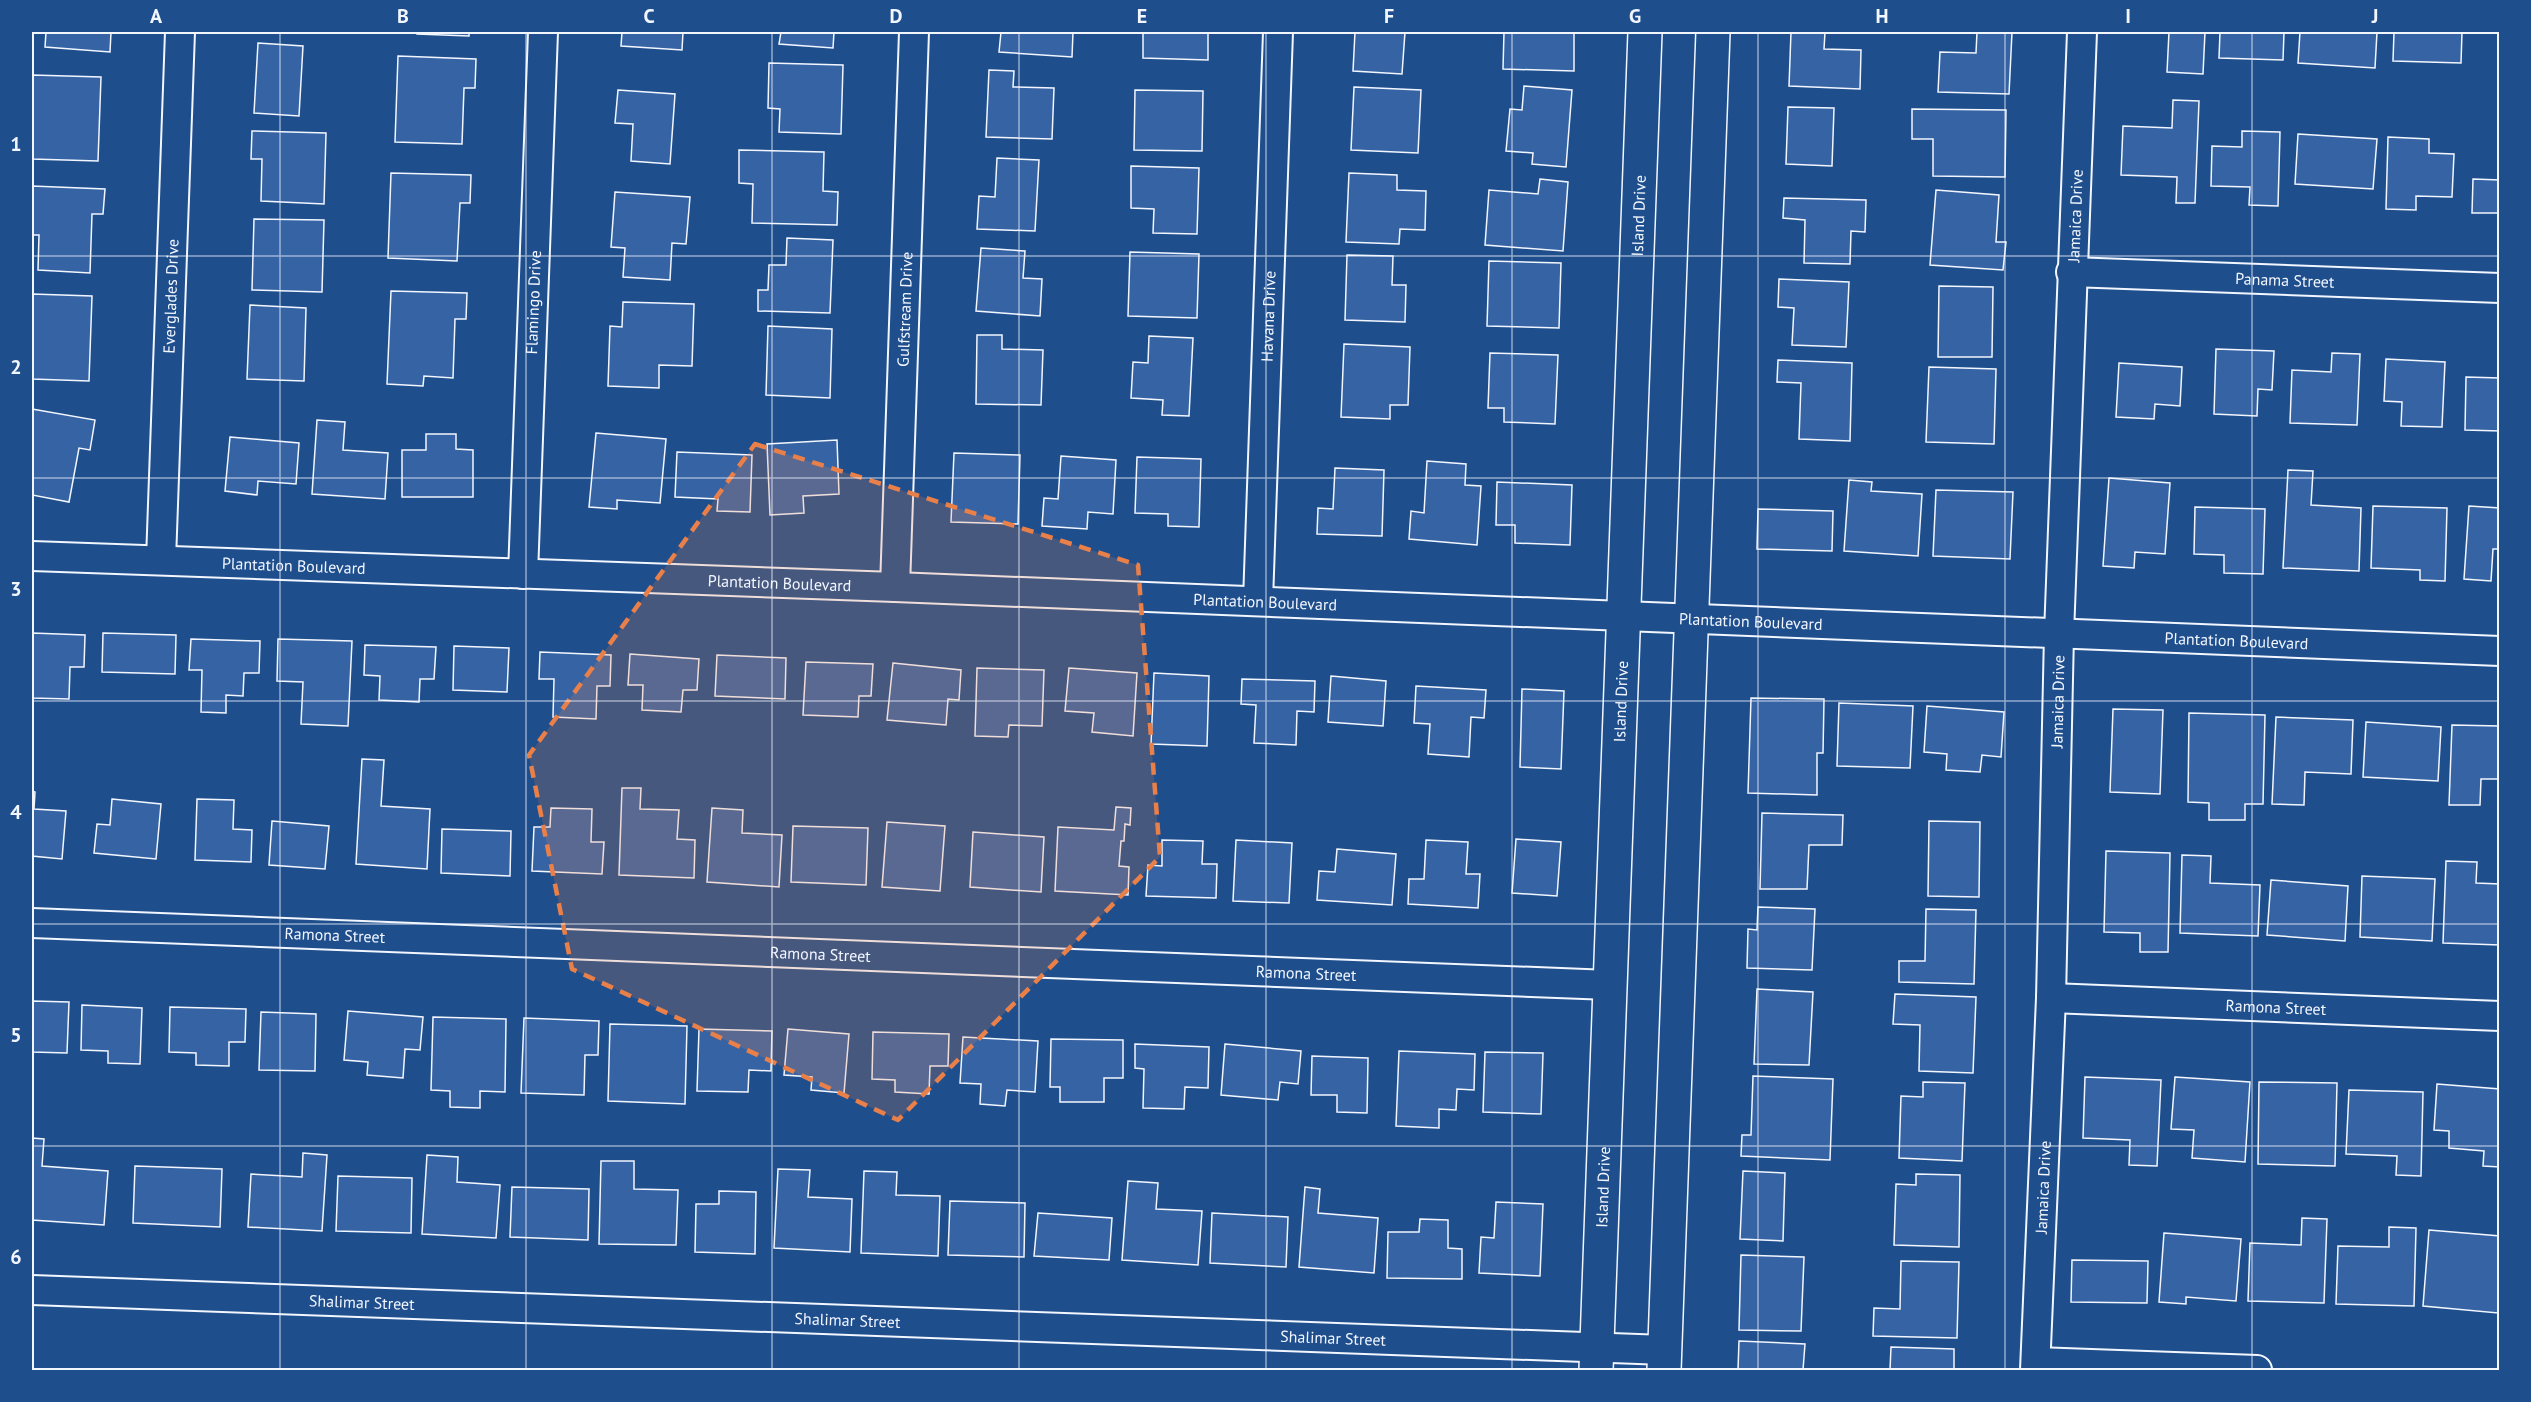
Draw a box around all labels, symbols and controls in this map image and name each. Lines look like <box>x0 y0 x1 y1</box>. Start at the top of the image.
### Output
text: A <box>150 3 163 29</box>
text: B <box>397 3 409 29</box>
text: C <box>643 3 655 29</box>
text: D <box>890 3 903 29</box>
text: E <box>1137 3 1147 29</box>
text: F <box>1384 3 1394 29</box>
text: G <box>1629 3 1641 29</box>
text: H <box>1875 3 1889 29</box>
text: I <box>2125 3 2131 29</box>
text: J <box>2371 3 2378 29</box>
text: 1 <box>10 131 22 157</box>
street label: Jamaica Drive <box>2063 169 2087 264</box>
street label: Island Drive <box>1627 175 1650 257</box>
street label: Everglades Drive <box>158 239 183 354</box>
street label: Flamingo Drive <box>521 250 545 355</box>
street label: Gulfstream Drive <box>893 251 916 367</box>
street label: Panama Street <box>2235 268 2335 292</box>
street label: Havana Drive <box>1256 270 1280 362</box>
text: 2 <box>10 354 22 380</box>
street label: Plantation Boulevard <box>222 553 366 578</box>
street label: Plantation Boulevard <box>707 570 852 595</box>
text: 3 <box>10 576 22 602</box>
street label: Plantation Boulevard <box>1193 589 1337 615</box>
street label: Plantation Boulevard <box>1679 608 1823 634</box>
street label: Plantation Boulevard <box>2164 628 2309 653</box>
street label: Jamaica Drive <box>2046 655 2069 749</box>
street label: Island Drive <box>1609 660 1632 743</box>
text: 4 <box>10 799 22 825</box>
street label: Ramona Street <box>284 923 386 947</box>
street label: Ramona Street <box>770 942 872 966</box>
street label: Ramona Street <box>1255 961 1357 985</box>
street label: Ramona Street <box>2225 995 2327 1019</box>
text: 5 <box>10 1022 22 1048</box>
street label: Jamaica Drive <box>2031 1140 2055 1235</box>
street label: Island Drive <box>1591 1146 1614 1228</box>
text: 6 <box>10 1244 22 1270</box>
street label: Shalimar Street <box>309 1290 416 1314</box>
street label: Shalimar Street <box>794 1308 901 1332</box>
street label: Shalimar Street <box>1280 1326 1387 1350</box>

